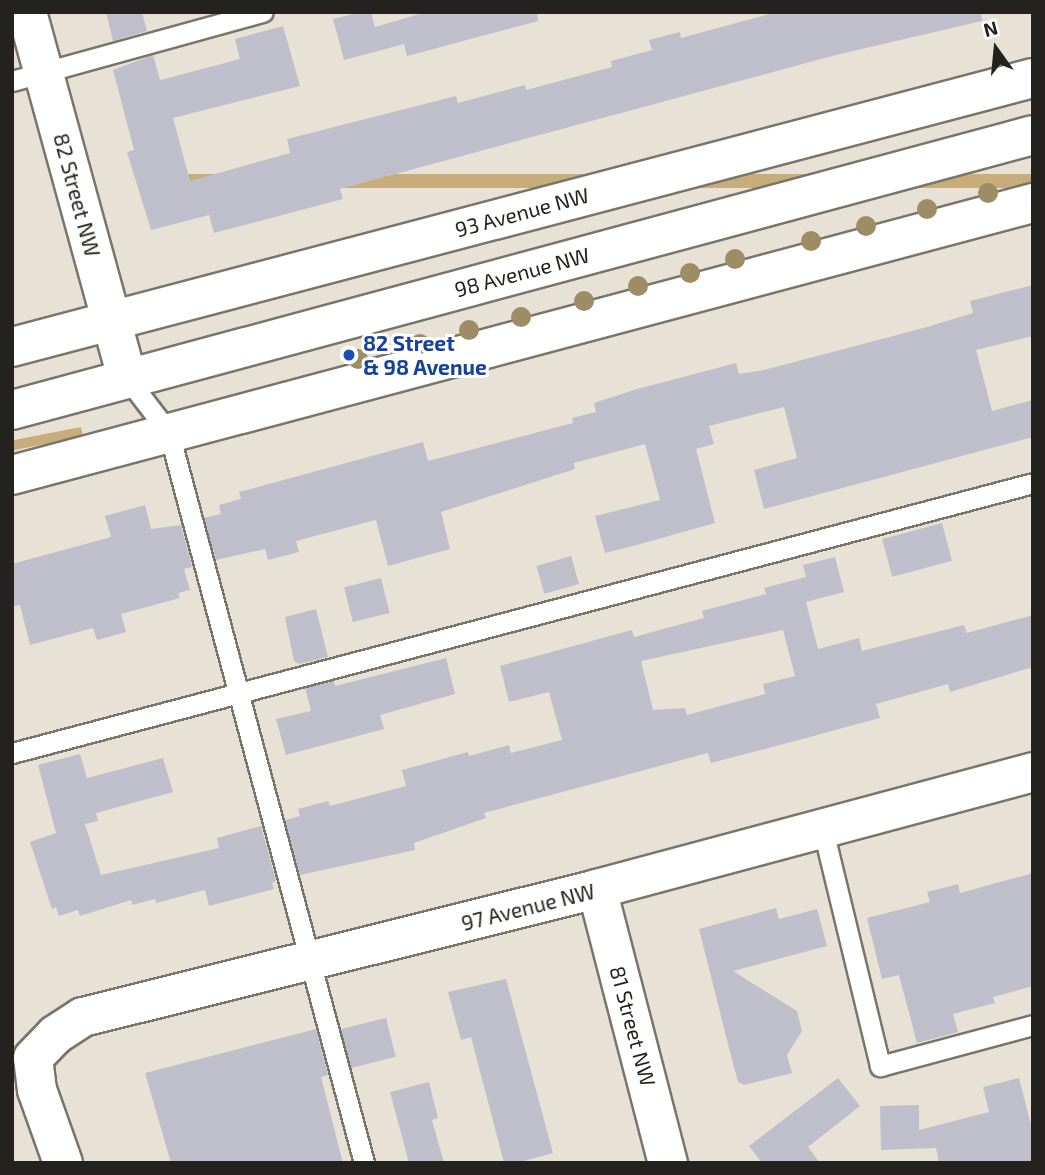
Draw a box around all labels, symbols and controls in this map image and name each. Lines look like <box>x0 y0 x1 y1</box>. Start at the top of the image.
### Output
north arrow <box>961 14 1031 84</box>
text: N <box>981 15 1000 41</box>
street label: 82 Street NW <box>48 130 106 260</box>
street label: 93 Avenue NW <box>452 182 592 242</box>
street label: 98 Avenue NW <box>452 242 592 302</box>
place label: 82 Street & 98 Avenue <box>363 330 487 380</box>
marker: 82 Street & 98 Avenue <box>341 347 357 363</box>
street label: 97 Avenue NW <box>458 878 598 936</box>
street label: 81 Street NW <box>605 963 661 1089</box>

